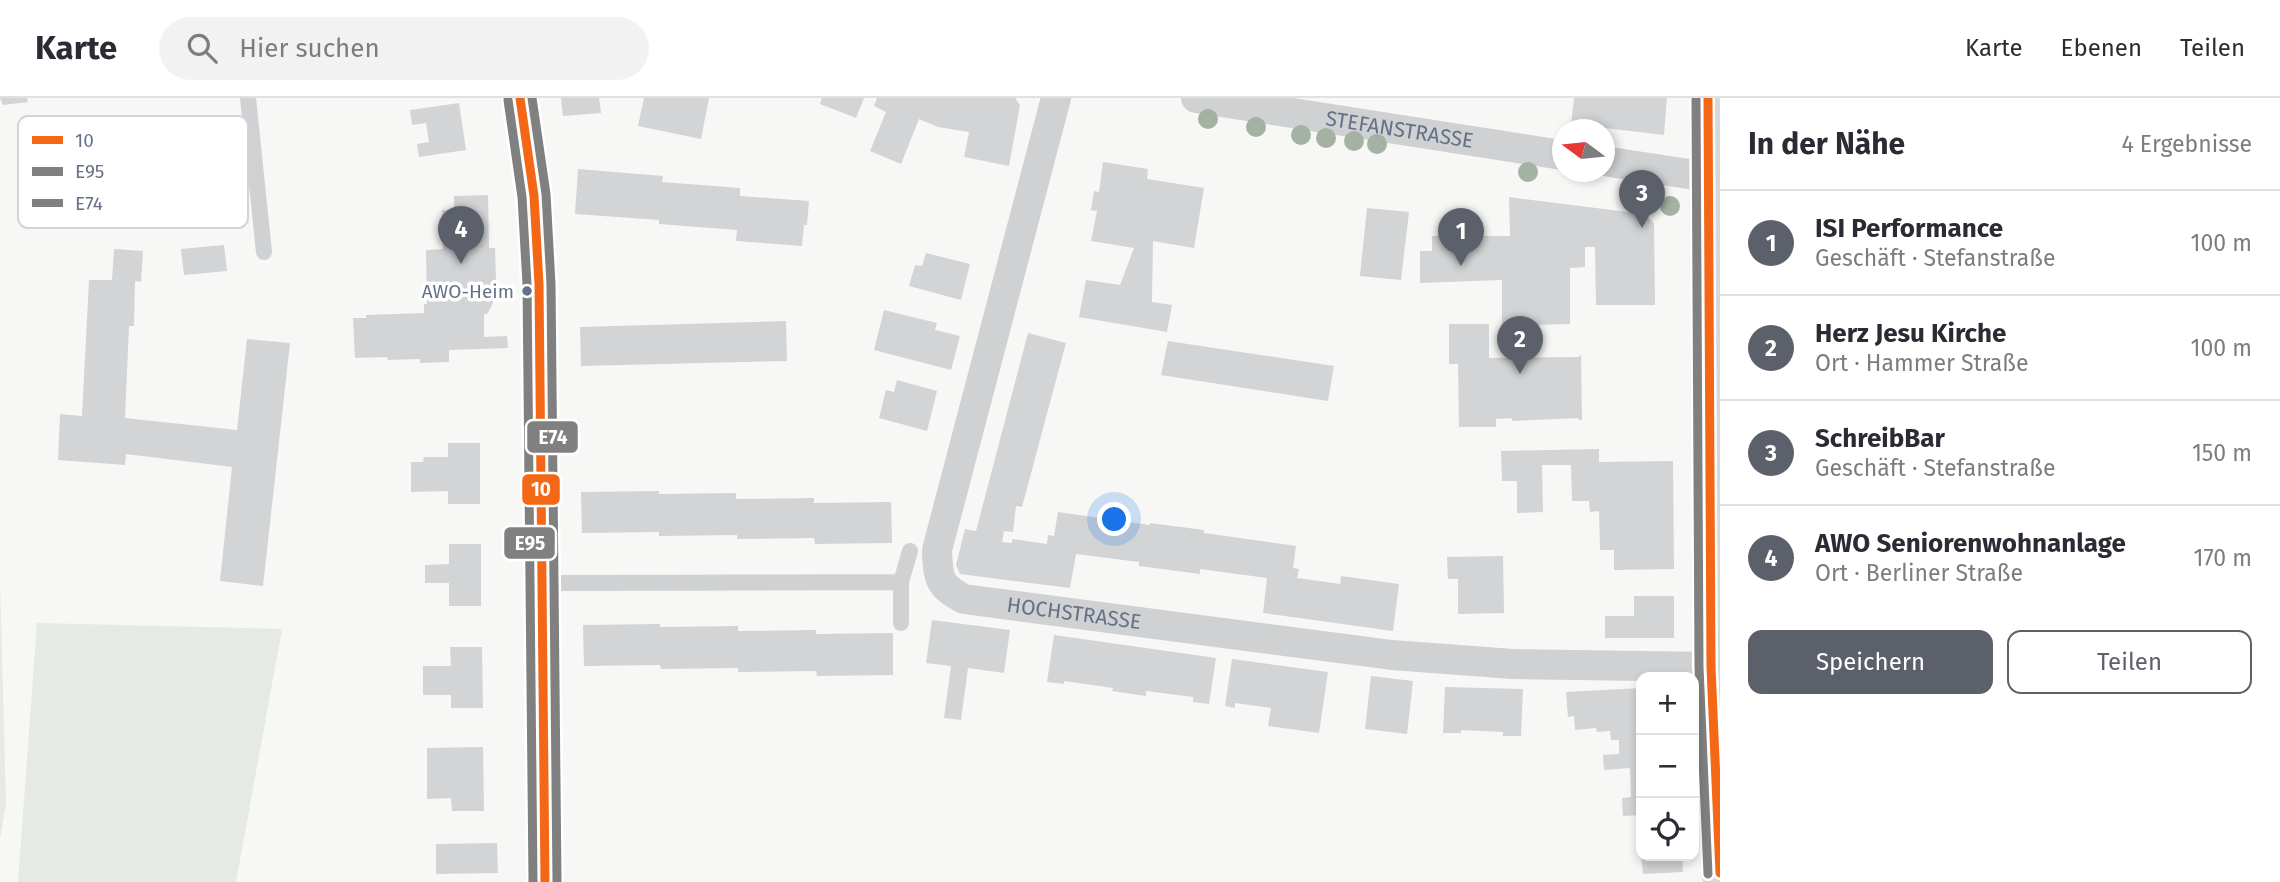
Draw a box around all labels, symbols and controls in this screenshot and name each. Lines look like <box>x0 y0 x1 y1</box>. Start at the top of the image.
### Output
search box <box>159 17 649 80</box>
text: Karte <box>35 28 117 68</box>
icon: search <box>183 29 221 67</box>
text: Hier suchen <box>239 33 380 64</box>
text: Karte <box>1965 34 2023 62</box>
text: Ebenen <box>2061 34 2142 62</box>
text: Teilen <box>2180 34 2245 62</box>
street label: STEFANSTRASSE <box>1324 105 1475 154</box>
legend <box>18 116 248 228</box>
north arrow <box>1552 119 1615 182</box>
text: In der Nähe <box>1748 126 1905 162</box>
text: 10 <box>75 129 94 152</box>
text: 4 Ergebnisse <box>2122 130 2252 158</box>
text: E95 <box>75 160 104 183</box>
pin: 3 <box>1619 170 1665 228</box>
text: E74 <box>75 192 103 215</box>
pin: 4 <box>438 206 484 264</box>
pin: 1 <box>1438 208 1484 266</box>
text: ISI Performance <box>1815 213 2003 244</box>
text: 1 <box>1766 229 1776 257</box>
text: 100 m <box>2191 229 2252 257</box>
text: Geschäft · Stefanstraße <box>1815 244 2056 272</box>
place label: AWO-Heim <box>422 280 514 303</box>
marker: AWO-Heim <box>520 284 534 298</box>
pin: 2 <box>1497 316 1543 374</box>
text: Herz Jesu Kirche <box>1815 318 2006 349</box>
text: 2 <box>1765 334 1777 362</box>
text: 100 m <box>2191 334 2252 362</box>
text: Ort · Hammer Straße <box>1815 349 2029 377</box>
line badge: E74 <box>526 420 579 454</box>
text: SchreibBar <box>1815 423 1945 454</box>
text: E74 <box>539 426 568 449</box>
text: 3 <box>1765 439 1777 467</box>
text: 150 m <box>2192 439 2252 467</box>
text: Geschäft · Stefanstraße <box>1815 454 2056 482</box>
line badge: 10 <box>521 473 561 506</box>
text: 10 <box>531 478 551 501</box>
your location <box>1097 502 1131 536</box>
line badge: E95 <box>503 526 556 560</box>
text: AWO Seniorenwohnanlage <box>1815 528 2126 559</box>
text: E95 <box>515 532 545 555</box>
text: 4 <box>1765 544 1778 572</box>
text: 170 m <box>2193 544 2252 572</box>
text: Ort · Berliner Straße <box>1815 559 2023 587</box>
street label: HOCHSTRASSE <box>1005 592 1143 635</box>
button: Speichern <box>1748 630 1993 694</box>
button: Teilen <box>2007 630 2252 694</box>
map controls <box>1636 672 1699 861</box>
button: + <box>1636 672 1699 735</box>
button: − <box>1636 735 1699 798</box>
button: locate <box>1636 798 1699 861</box>

